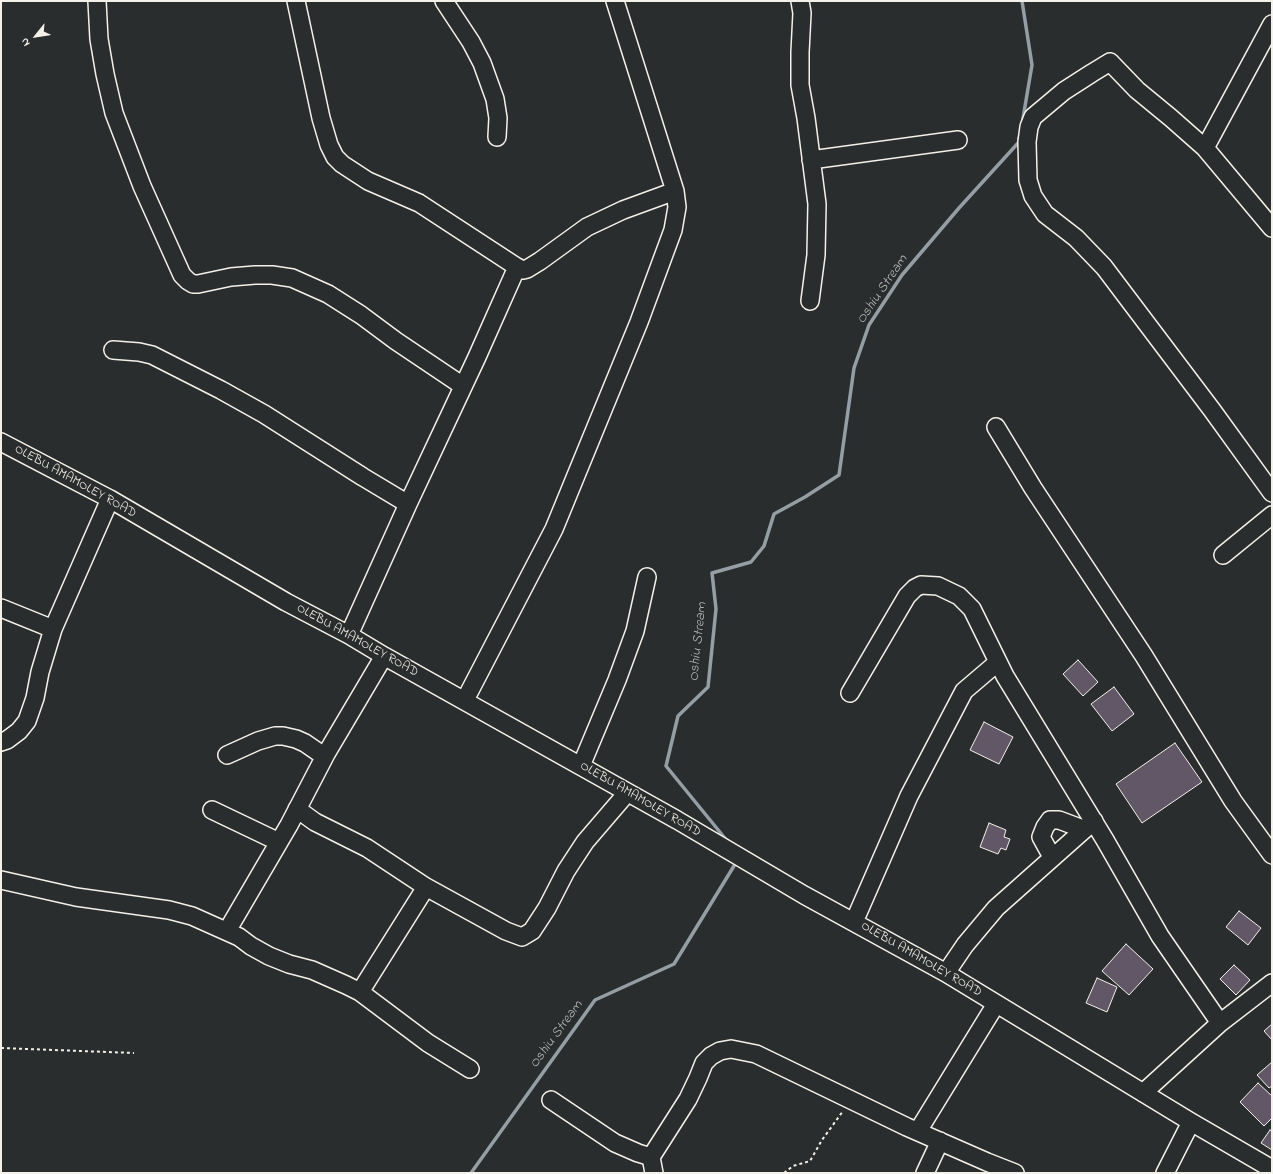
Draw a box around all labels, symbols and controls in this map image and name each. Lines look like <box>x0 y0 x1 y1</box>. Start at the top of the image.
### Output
north arrow <box>16 16 56 56</box>
text: N <box>17 35 34 49</box>
water label: Oshiu Stream <box>854 252 912 328</box>
street label: OLEBU AMAMOLEY ROAD <box>11 442 139 522</box>
street label: OLEBU AMAMOLEY ROAD <box>293 601 421 681</box>
water label: Oshiu Stream <box>686 601 712 683</box>
street label: OLEBU AMAMOLEY ROAD <box>577 759 703 841</box>
street label: OLEBU AMAMOLEY ROAD <box>858 919 984 1001</box>
water label: Oshiu Stream <box>527 998 587 1072</box>

